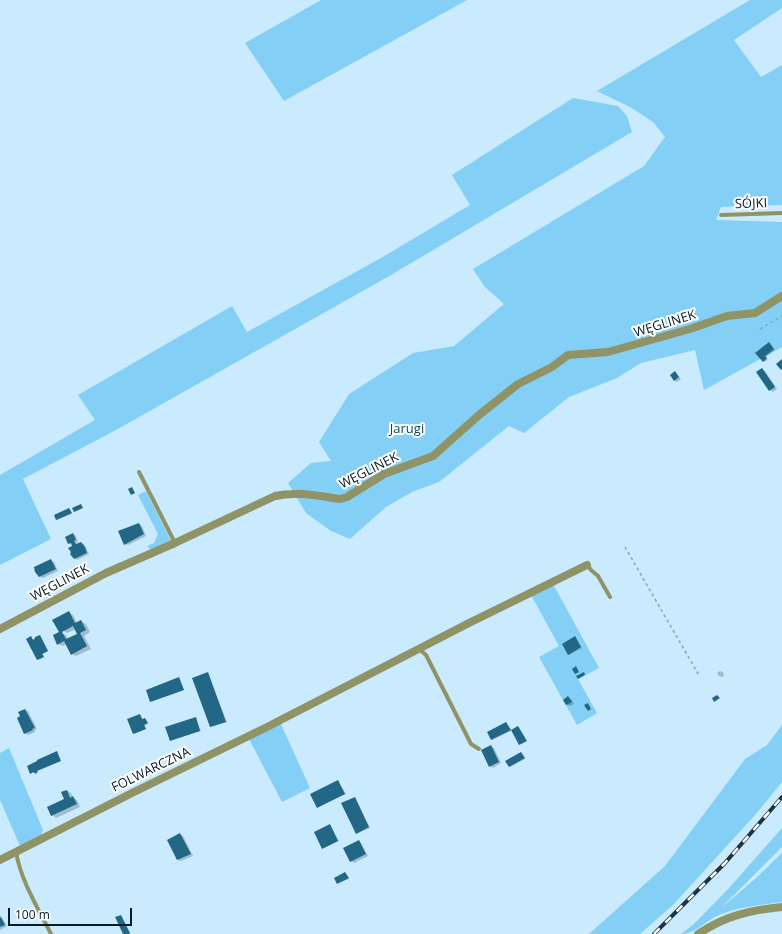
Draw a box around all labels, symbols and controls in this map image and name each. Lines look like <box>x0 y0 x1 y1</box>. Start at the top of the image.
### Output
street label: SÓJKI <box>735 196 767 212</box>
street label: WĘGLINEK <box>632 307 698 341</box>
park label: Jarugi <box>390 421 424 437</box>
street label: WĘGLINEK <box>337 450 401 492</box>
street label: WĘGLINEK <box>28 561 92 605</box>
street label: FOLWARCZNA <box>109 744 193 796</box>
scale bar <box>10 900 134 926</box>
text: 100 m <box>15 906 50 923</box>

